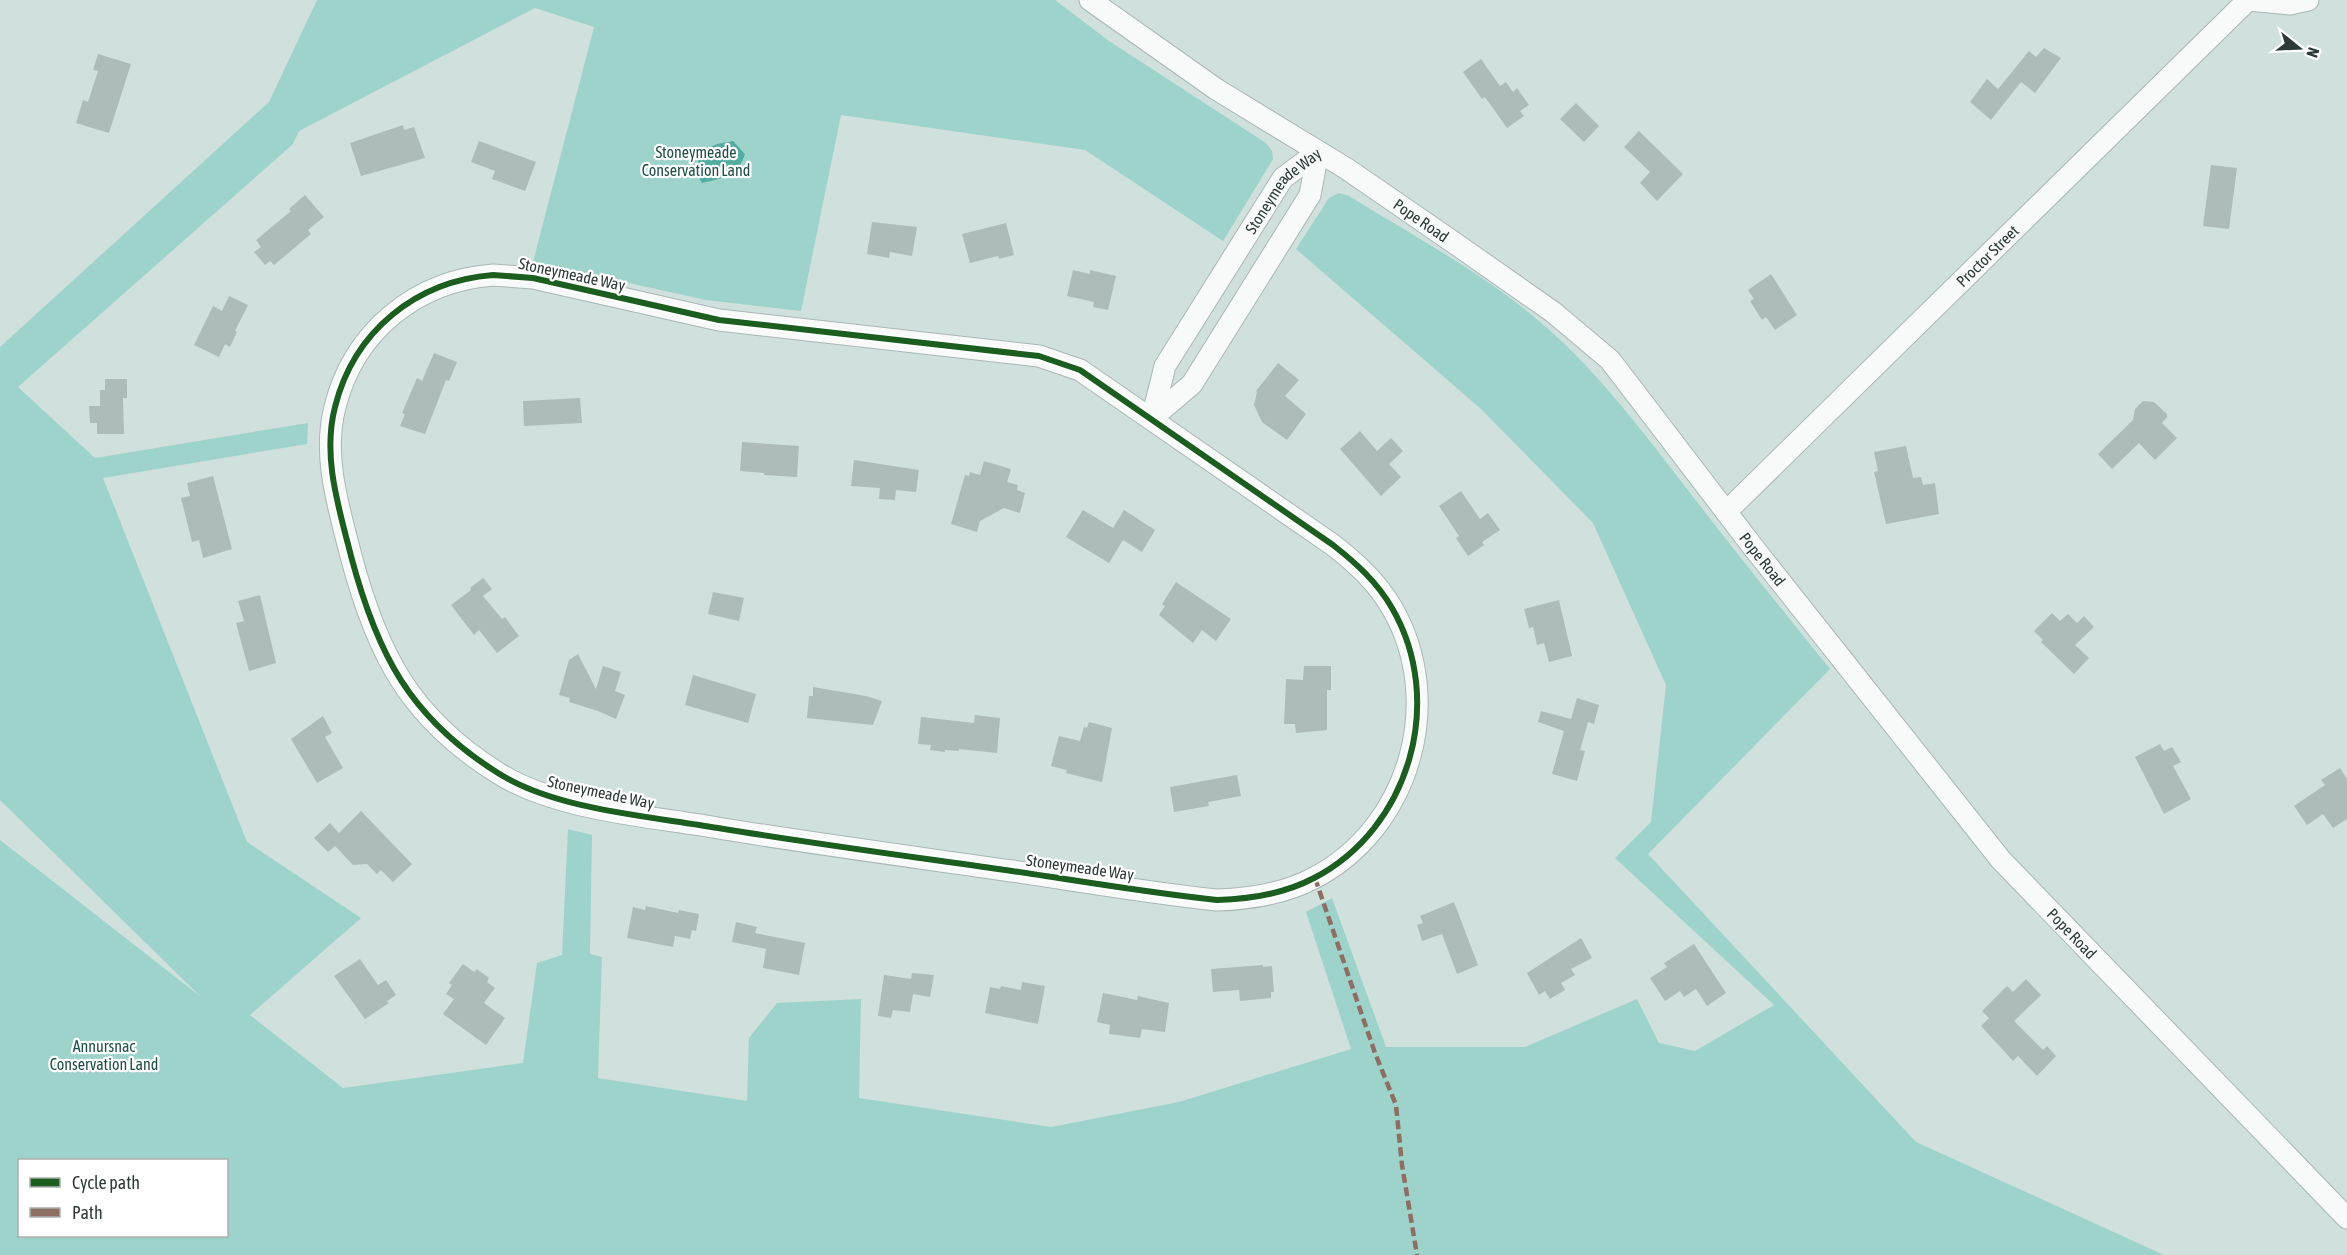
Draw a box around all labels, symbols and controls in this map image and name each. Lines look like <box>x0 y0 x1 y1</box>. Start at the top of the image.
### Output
north arrow <box>2269 18 2329 78</box>
text: N <box>2303 45 2323 60</box>
park label: Stoneymeade Conservation Land <box>642 143 750 179</box>
street label: Stoneymeade Way <box>1241 144 1325 237</box>
street label: Pope Road <box>1390 195 1452 245</box>
street label: Proctor Street <box>1952 221 2022 290</box>
street label: Stoneymeade Way <box>517 254 627 295</box>
street label: Pope Road <box>1736 529 1789 589</box>
street label: Stoneymeade Way <box>546 772 656 813</box>
street label: Stoneymeade Way <box>1025 851 1135 885</box>
street label: Pope Road <box>2044 905 2100 962</box>
park label: Annursnac Conservation Land <box>50 1037 158 1073</box>
legend <box>18 1159 228 1237</box>
text: Cycle path <box>72 1172 140 1193</box>
text: Path <box>72 1202 103 1223</box>

